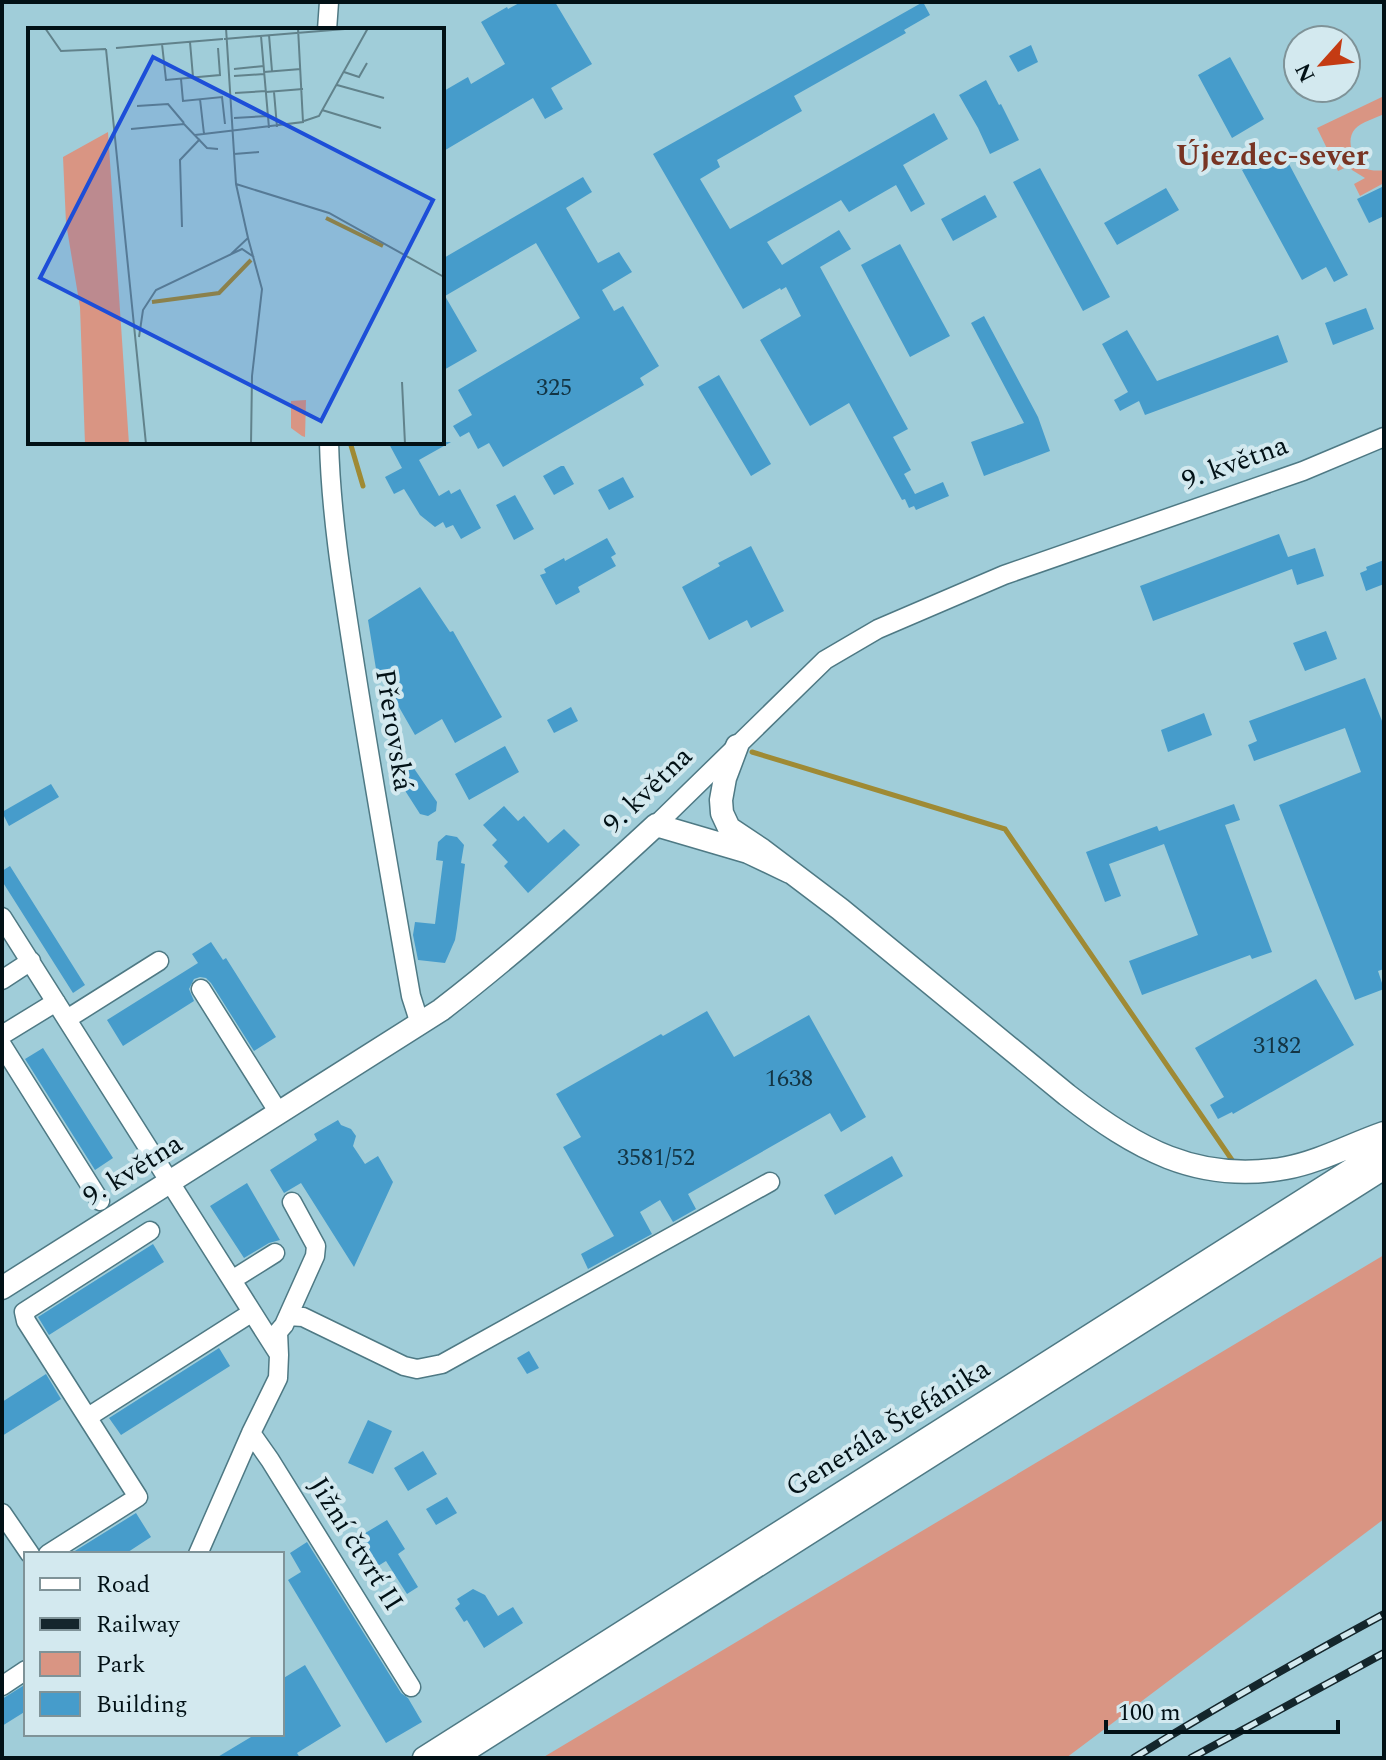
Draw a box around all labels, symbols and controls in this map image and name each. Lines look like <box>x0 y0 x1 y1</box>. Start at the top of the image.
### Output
north arrow <box>1282 24 1362 104</box>
inset map <box>28 28 444 444</box>
text: N <box>1287 57 1324 88</box>
district label: Újezdec-sever <box>1175 133 1369 179</box>
house number: 325 <box>536 370 572 406</box>
street label: 9. května <box>1176 424 1295 502</box>
street label: Přerovská <box>363 666 425 794</box>
street label: 9. května <box>593 736 703 844</box>
house number: 3182 <box>1253 1028 1301 1064</box>
house number: 1638 <box>765 1061 813 1097</box>
street label: 9. května <box>75 1122 192 1218</box>
house number: 3581/52 <box>617 1140 695 1176</box>
street label: Generála Štefánika <box>777 1347 999 1508</box>
street label: Jižní čtvrť II <box>298 1468 414 1620</box>
legend <box>24 1552 284 1736</box>
text: Road <box>96 1567 150 1603</box>
text: Railway <box>96 1607 181 1643</box>
text: Park <box>96 1647 146 1683</box>
scale bar <box>1106 1684 1338 1734</box>
text: Building <box>96 1687 188 1723</box>
text: 100 m <box>1118 1695 1181 1731</box>

